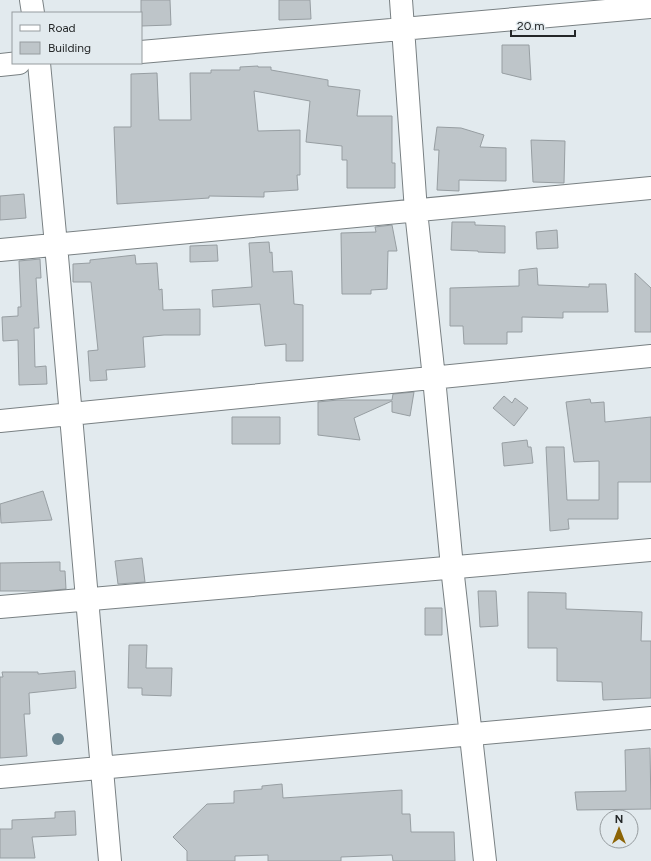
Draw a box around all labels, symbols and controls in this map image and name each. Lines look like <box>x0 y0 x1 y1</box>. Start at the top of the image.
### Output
legend <box>12 12 142 64</box>
scale bar <box>511 12 575 38</box>
text: 20 m <box>517 19 545 33</box>
text: Road <box>48 21 76 35</box>
text: Building <box>48 41 91 55</box>
north arrow <box>599 809 639 849</box>
text: N <box>615 813 623 826</box>

